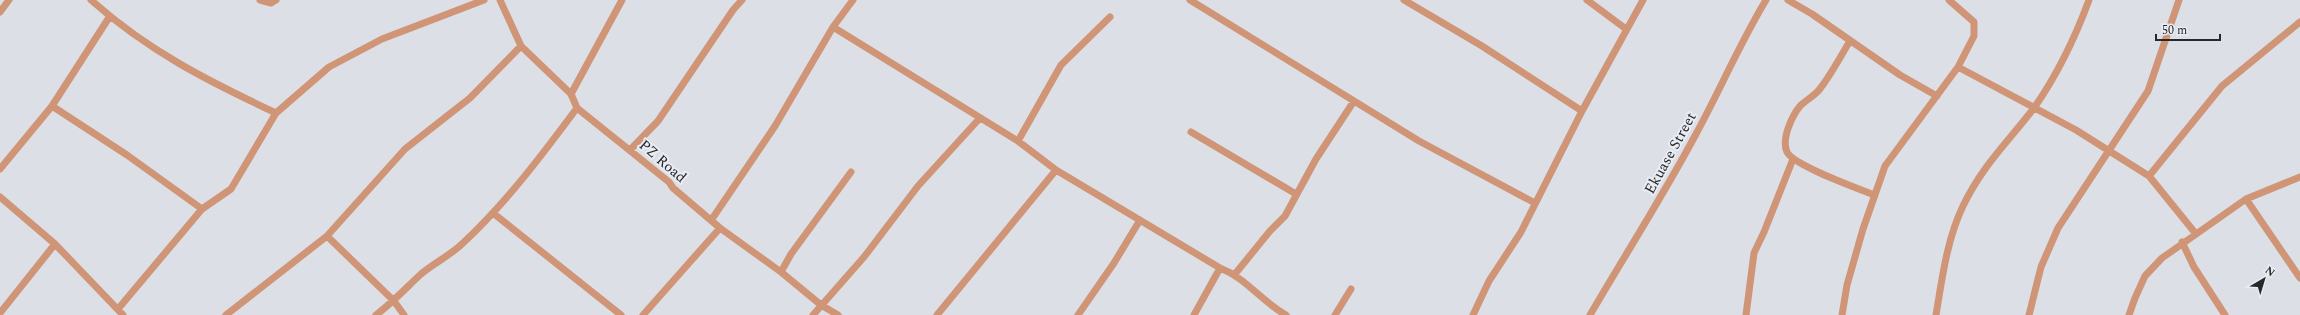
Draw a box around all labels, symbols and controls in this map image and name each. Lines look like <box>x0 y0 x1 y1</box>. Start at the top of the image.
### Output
scale bar <box>2156 16 2220 42</box>
text: 50 m <box>2162 21 2187 40</box>
street label: Ekuase Street <box>1638 108 1702 198</box>
street label: PZ Road <box>634 134 692 189</box>
north arrow <box>2244 259 2284 299</box>
text: N <box>2261 262 2279 281</box>

